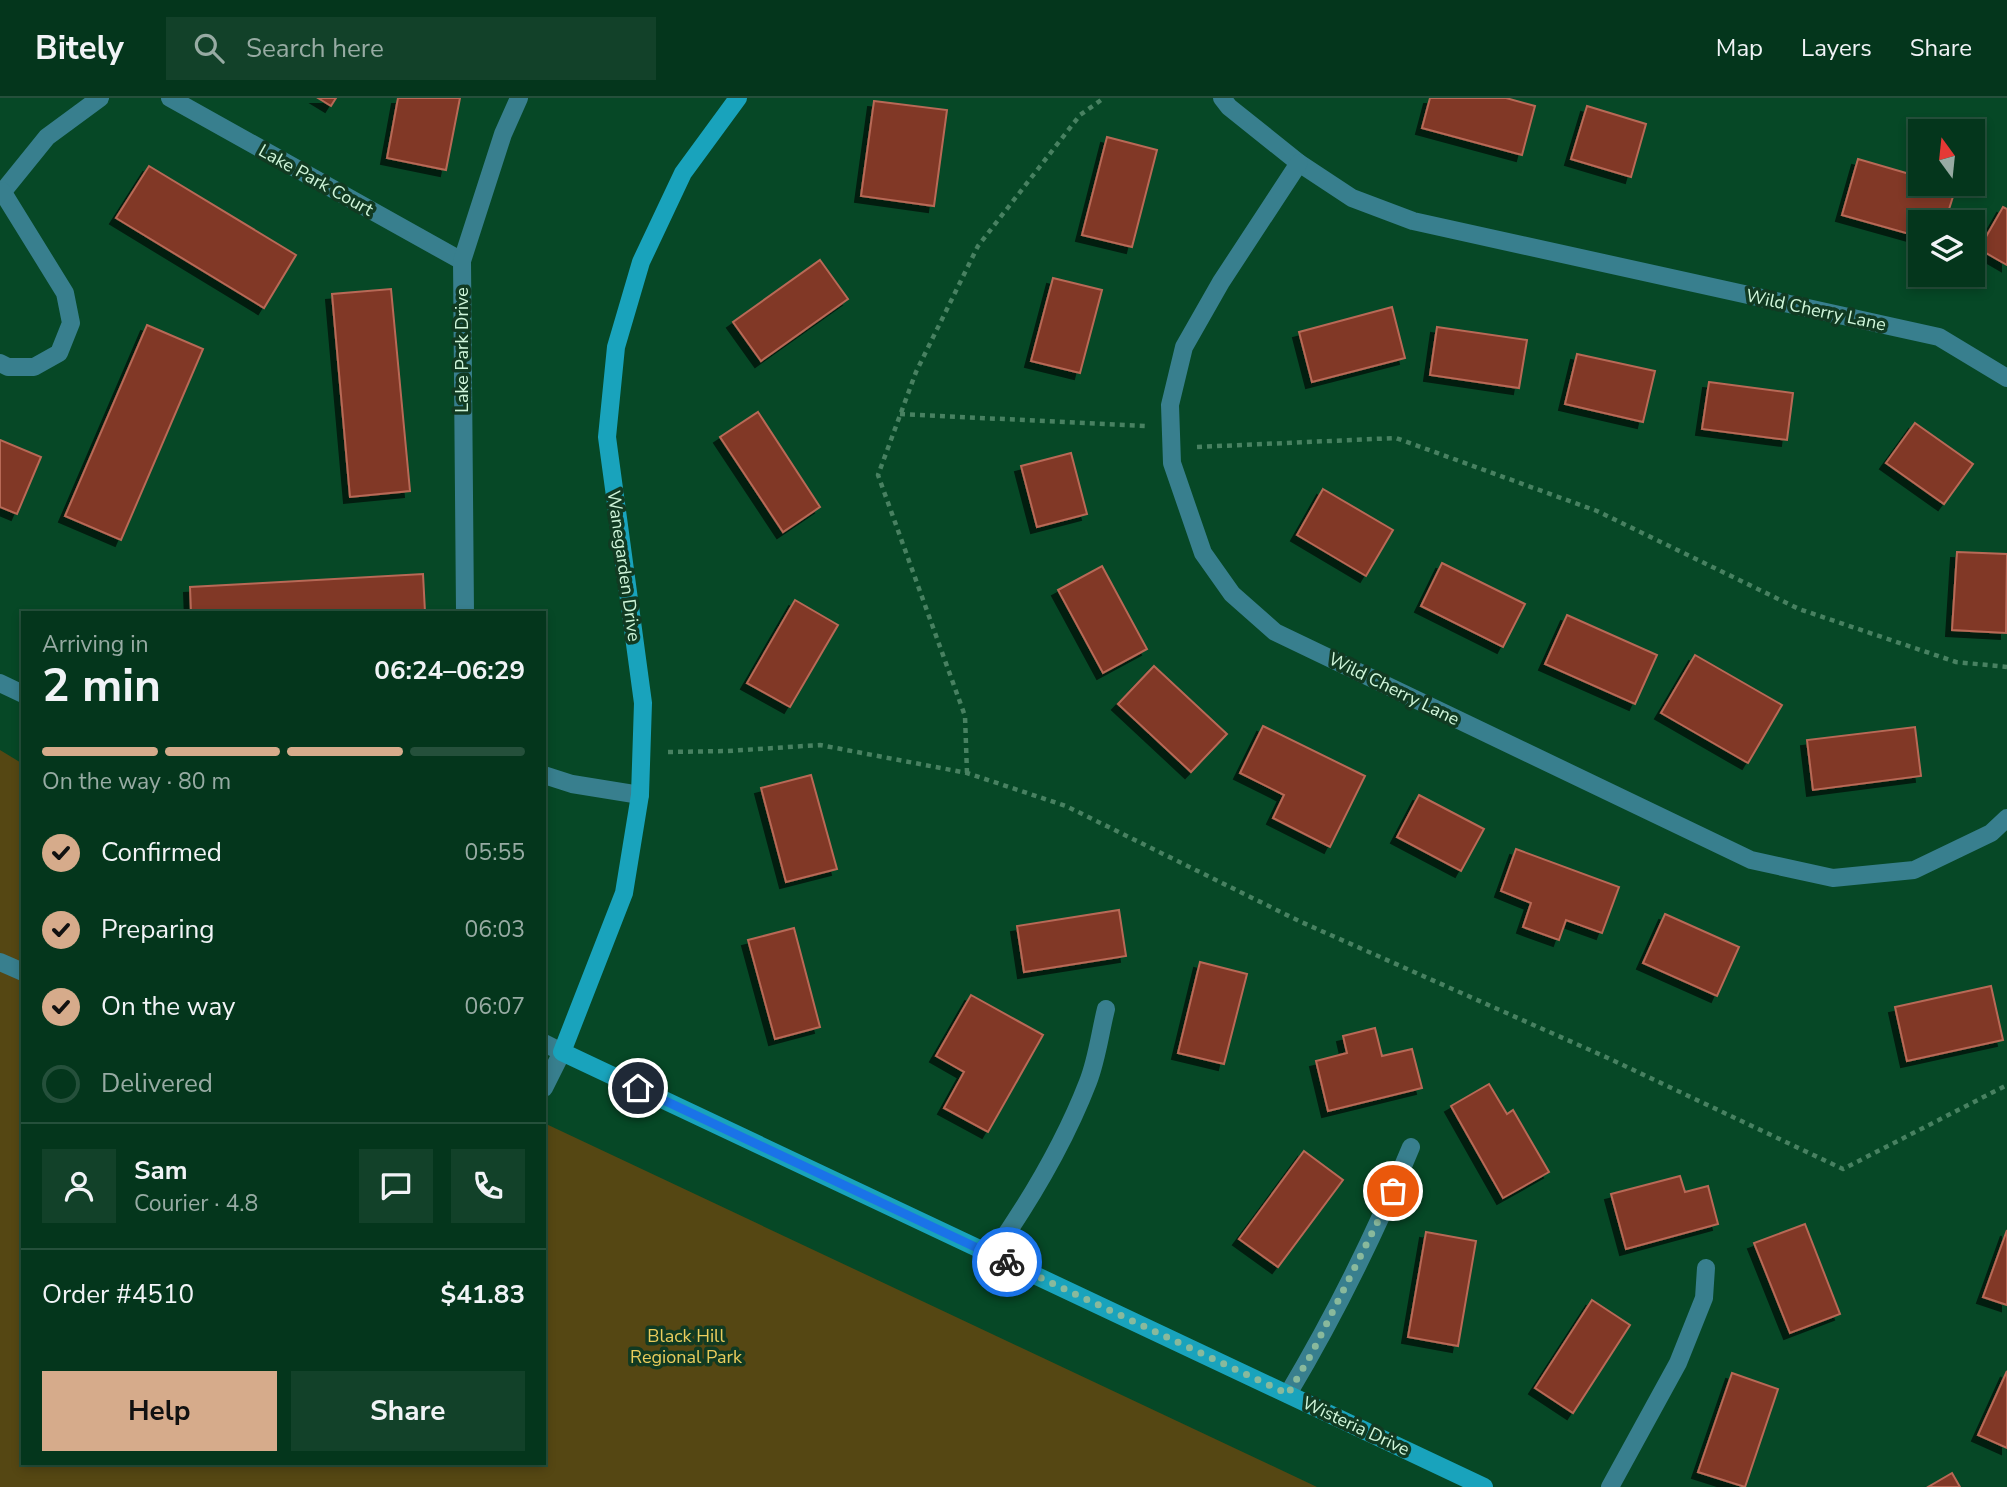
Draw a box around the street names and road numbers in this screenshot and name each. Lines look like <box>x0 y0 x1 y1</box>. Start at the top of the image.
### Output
street label: Lake Park Court <box>254 139 378 222</box>
street label: Wild Cherry Lane <box>1744 283 1888 337</box>
street label: Lake Park Drive <box>450 287 474 413</box>
street label: Wanegarden Drive <box>602 489 646 643</box>
street label: Wild Cherry Lane <box>1325 647 1463 731</box>
street label: Wisteria Drive <box>1298 1391 1414 1461</box>

